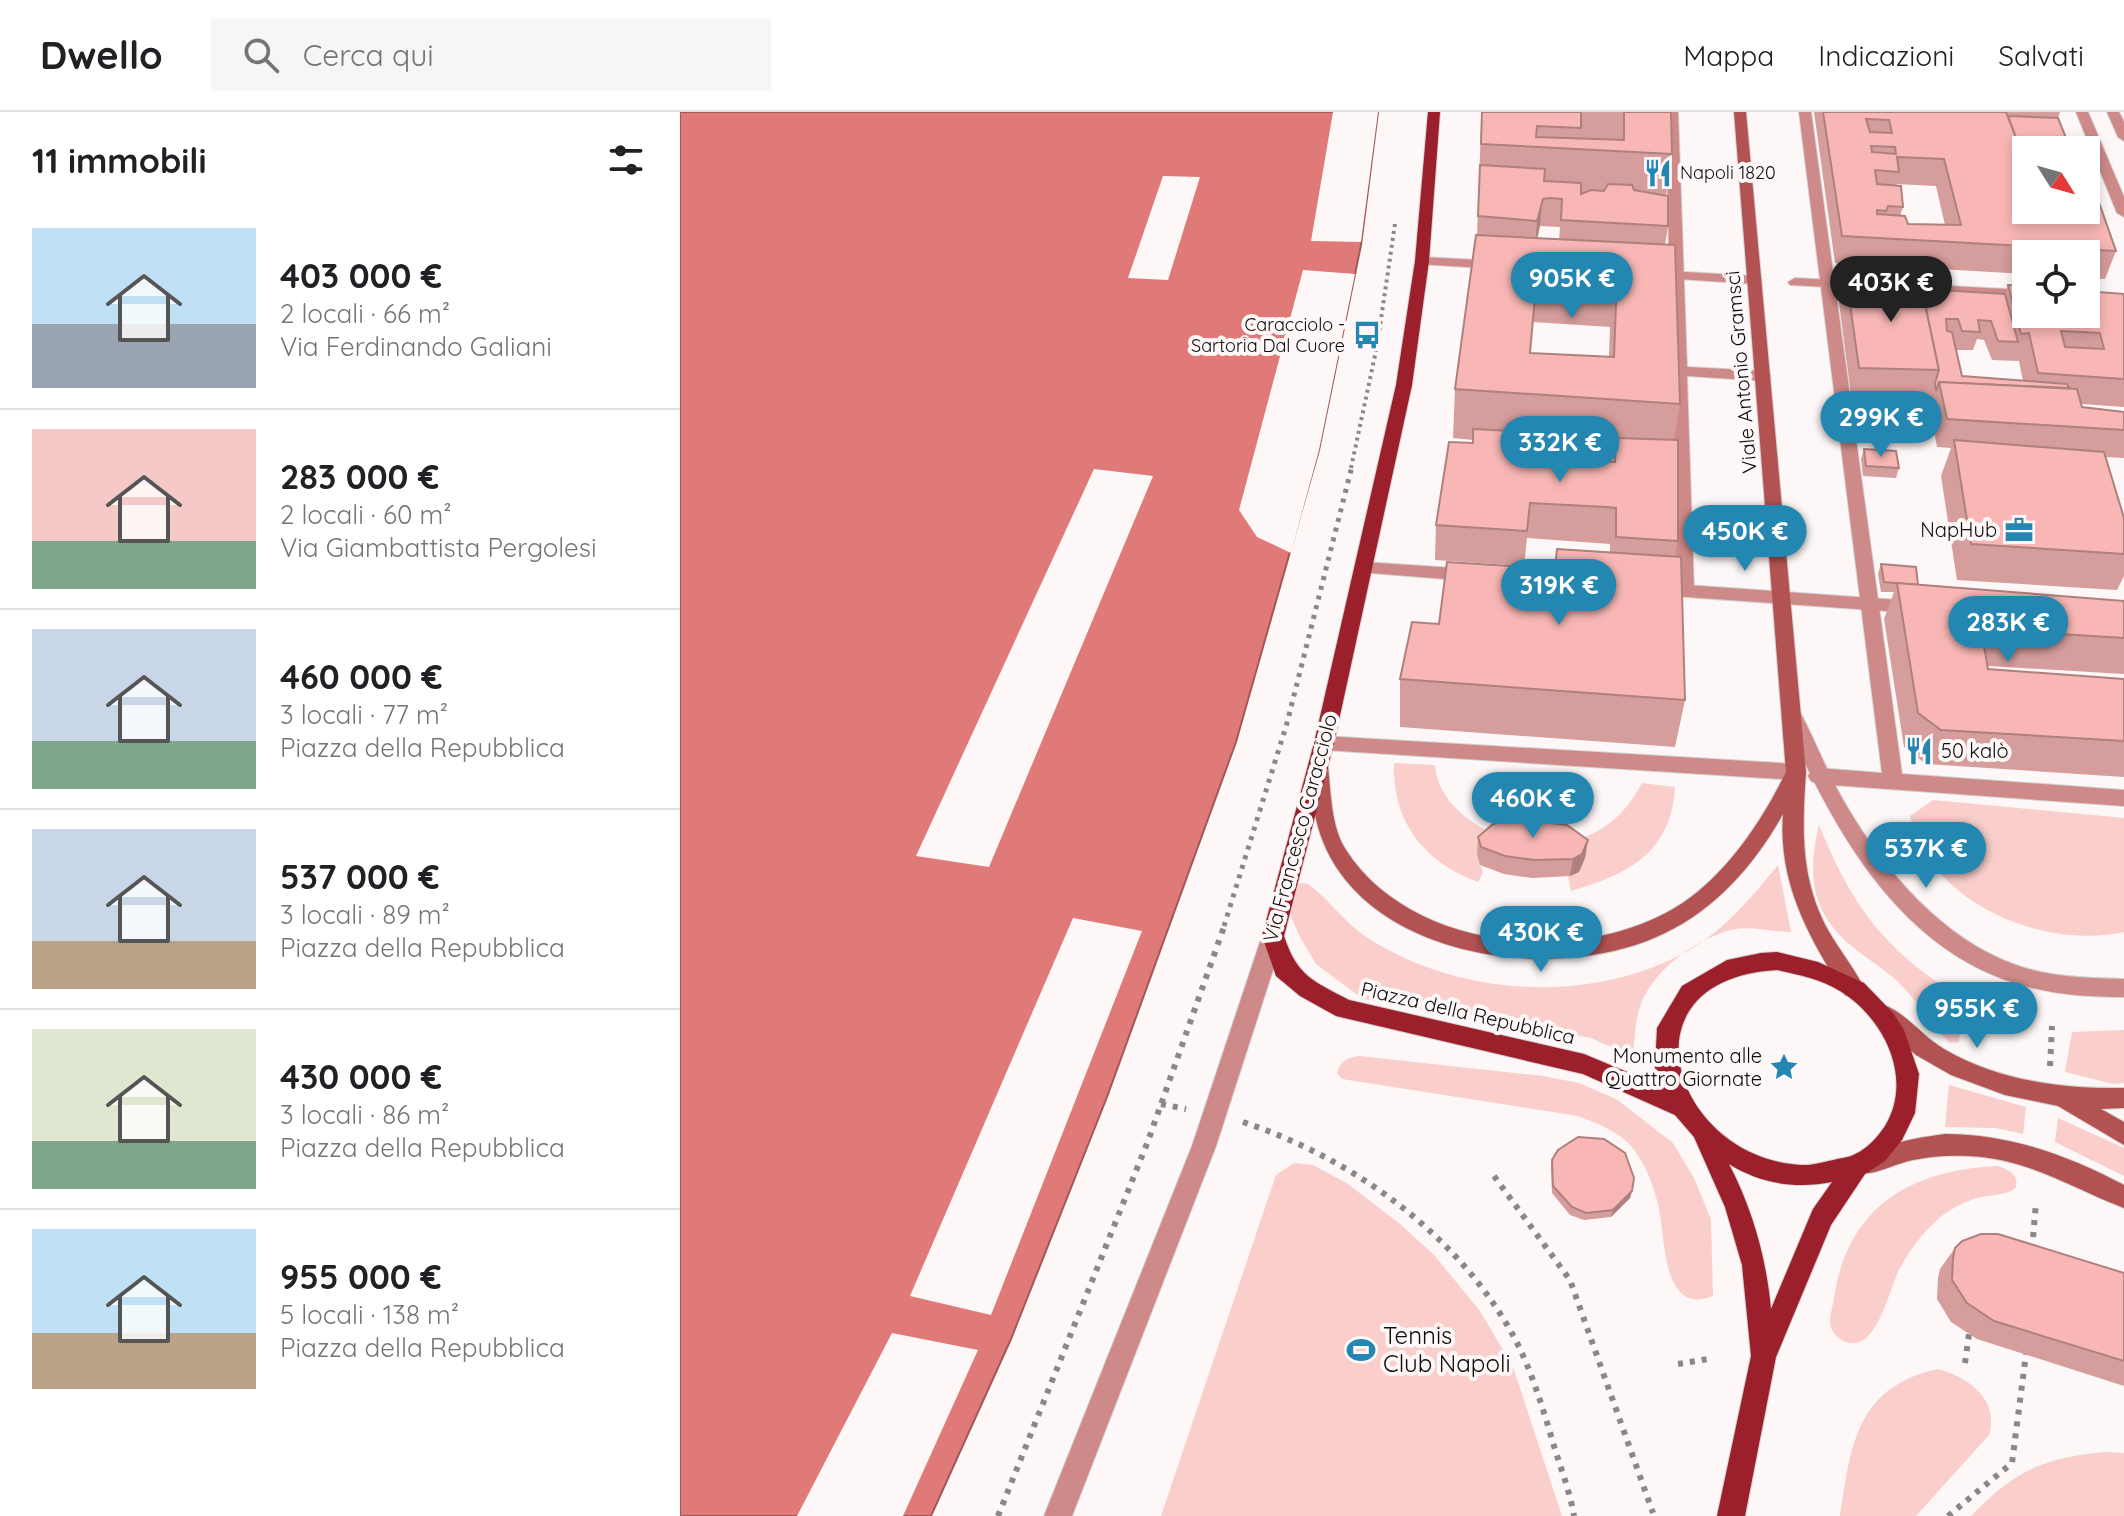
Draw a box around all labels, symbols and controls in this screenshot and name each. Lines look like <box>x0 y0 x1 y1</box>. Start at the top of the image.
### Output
search box <box>211 19 771 91</box>
text: Dwello <box>40 31 163 79</box>
icon: search <box>239 33 283 77</box>
text: Cerca qui <box>303 36 434 74</box>
text: Mappa <box>1683 38 1774 73</box>
text: Indicazioni <box>1818 38 1954 73</box>
text: Salvati <box>1998 38 2084 73</box>
north arrow <box>2012 136 2100 224</box>
map controls <box>2012 136 2100 328</box>
icon: filters <box>604 138 648 182</box>
text: 11 immobili <box>32 139 207 182</box>
restaurant icon: Napoli 1820 <box>1643 158 1673 188</box>
place label: Napoli 1820 <box>1680 161 1776 184</box>
button: locate <box>2012 240 2100 328</box>
pin: 905K € <box>1507 252 1637 320</box>
text: 403 000 € <box>280 254 442 297</box>
pin: 403K € <box>1826 256 1956 324</box>
icon: home <box>96 260 192 356</box>
text: 905K € <box>1529 261 1615 294</box>
text: 403K € <box>1848 265 1934 298</box>
street label: Viale Antonio Gramsci <box>1719 270 1762 474</box>
text: 2 locali · 66 m² <box>280 297 450 330</box>
place label: Caracciolo - Sartoria Dal Cuore <box>1191 313 1345 357</box>
bus stop icon: Caracciolo - Sartoria Dal Cuore <box>1352 320 1382 350</box>
text: Via Ferdinando Galiani <box>280 330 552 363</box>
pin: 299K € <box>1816 391 1946 459</box>
text: 299K € <box>1839 400 1923 433</box>
pin: 332K € <box>1495 416 1625 484</box>
text: 332K € <box>1518 425 1602 458</box>
text: 283 000 € <box>280 455 439 498</box>
icon: home <box>96 461 192 557</box>
text: 2 locali · 60 m² <box>280 498 451 531</box>
pin: 450K € <box>1680 505 1810 573</box>
text: 450K € <box>1702 514 1788 547</box>
office icon: NapHub <box>2004 515 2034 545</box>
place label: NapHub <box>1920 517 1997 542</box>
text: Via Giambattista Pergolesi <box>280 531 597 564</box>
pin: 319K € <box>1494 559 1624 627</box>
text: 319K € <box>1519 568 1599 601</box>
pin: 283K € <box>1943 596 2073 664</box>
text: 283K € <box>1966 605 2050 638</box>
text: 460 000 € <box>280 655 443 698</box>
icon: home <box>96 661 192 757</box>
text: 3 locali · 77 m² <box>280 698 448 731</box>
street label: Via Francesco Caracciolo <box>1257 711 1342 944</box>
text: Piazza della Repubblica <box>280 731 565 764</box>
restaurant icon: 50 kalò <box>1904 736 1934 766</box>
place label: 50 kalò <box>1941 738 2009 763</box>
pin: 460K € <box>1468 772 1598 840</box>
text: 460K € <box>1490 781 1576 814</box>
pin: 537K € <box>1861 822 1991 890</box>
text: 537K € <box>1884 831 1968 864</box>
text: 537 000 € <box>280 855 440 898</box>
icon: home <box>96 861 192 957</box>
text: 3 locali · 89 m² <box>280 898 450 931</box>
pin: 430K € <box>1476 906 1606 974</box>
text: 430K € <box>1498 915 1584 948</box>
text: Piazza della Repubblica <box>280 931 565 964</box>
street label: Piazza della Repubblica <box>1359 976 1578 1049</box>
pin: 955K € <box>1912 982 2042 1050</box>
text: 955K € <box>1934 991 2020 1024</box>
place label: Monumento alle Quattro Giornate <box>1605 1043 1762 1091</box>
place icon: Monumento alle Quattro Giornate <box>1769 1052 1799 1082</box>
text: 430 000 € <box>280 1055 442 1098</box>
icon: home <box>96 1061 192 1157</box>
text: 3 locali · 86 m² <box>280 1098 449 1131</box>
text: Piazza della Repubblica <box>280 1131 565 1164</box>
text: 955 000 € <box>280 1255 441 1298</box>
icon: home <box>96 1261 192 1357</box>
text: 5 locali · 138 m² <box>280 1298 459 1331</box>
place label: Tennis Club Napoli <box>1383 1320 1511 1378</box>
text: Piazza della Repubblica <box>280 1331 565 1364</box>
sports icon: Tennis Club Napoli <box>1346 1335 1376 1365</box>

